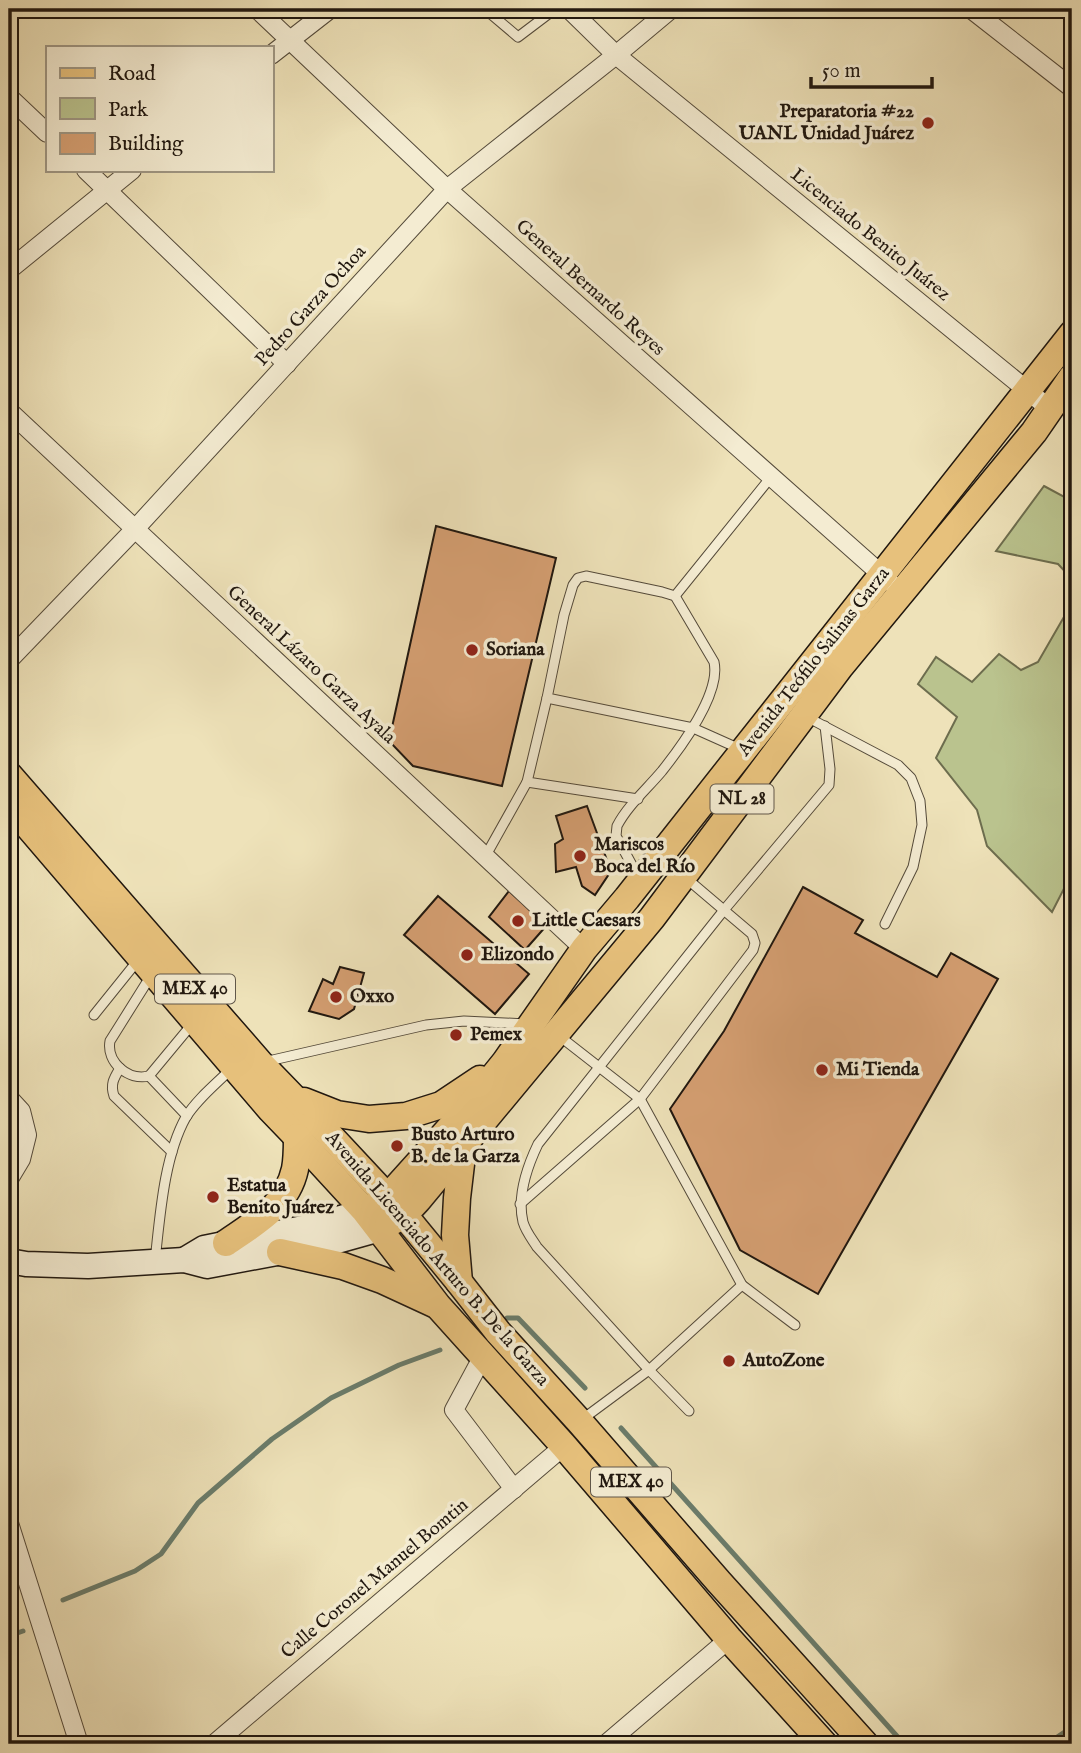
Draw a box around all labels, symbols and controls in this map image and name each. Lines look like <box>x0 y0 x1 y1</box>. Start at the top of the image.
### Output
legend <box>46 46 273 172</box>
scale bar <box>811 46 932 90</box>
text: 50 m <box>822 58 861 85</box>
text: Road <box>108 61 156 88</box>
text: Park <box>108 97 149 124</box>
place label: Preparatoria #22 UANL Unidad Juárez <box>738 100 914 146</box>
marker: Preparatoria #22 UANL Unidad Juárez <box>920 115 936 131</box>
text: Building <box>108 131 184 158</box>
street label: Licenciado Benito Juárez <box>785 163 955 307</box>
street label: General Bernardo Reyes <box>510 215 670 361</box>
street label: Pedro Garza Ochoa <box>250 240 372 372</box>
street label: Avenida Teófilo Salinas Garza <box>732 562 896 762</box>
street label: General Lázaro Garza Ayala <box>222 581 401 750</box>
place label: Soriana <box>486 638 545 662</box>
marker: Soriana <box>464 642 480 658</box>
road number: NL 28 <box>710 784 774 814</box>
place label: Mariscos Boca del Río <box>594 833 695 879</box>
marker: Mariscos Boca del Río <box>572 848 588 864</box>
place label: Little Caesars <box>532 909 641 933</box>
marker: Little Caesars <box>510 913 526 929</box>
place label: Elizondo <box>481 943 554 967</box>
marker: Elizondo <box>459 947 475 963</box>
road number: MEX 40 <box>155 974 235 1004</box>
place label: Oxxo <box>350 985 394 1009</box>
marker: Oxxo <box>328 989 344 1005</box>
place label: Pemex <box>470 1023 523 1047</box>
marker: Pemex <box>448 1027 464 1043</box>
place label: Mi Tienda <box>836 1058 920 1082</box>
marker: Mi Tienda <box>814 1062 830 1078</box>
place label: Busto Arturo B. de la Garza <box>411 1123 520 1169</box>
street label: Avenida Licenciado Arturo B. De la Garza <box>319 1126 555 1392</box>
marker: Busto Arturo B. de la Garza <box>389 1138 405 1154</box>
place label: Estatua Benito Juárez <box>227 1174 334 1220</box>
marker: Estatua Benito Juárez <box>205 1189 221 1205</box>
place label: AutoZone <box>742 1349 825 1373</box>
marker: AutoZone <box>721 1353 737 1369</box>
road number: MEX 40 <box>591 1468 671 1497</box>
street label: Calle Coronel Manuel Bomtin <box>276 1494 474 1664</box>

